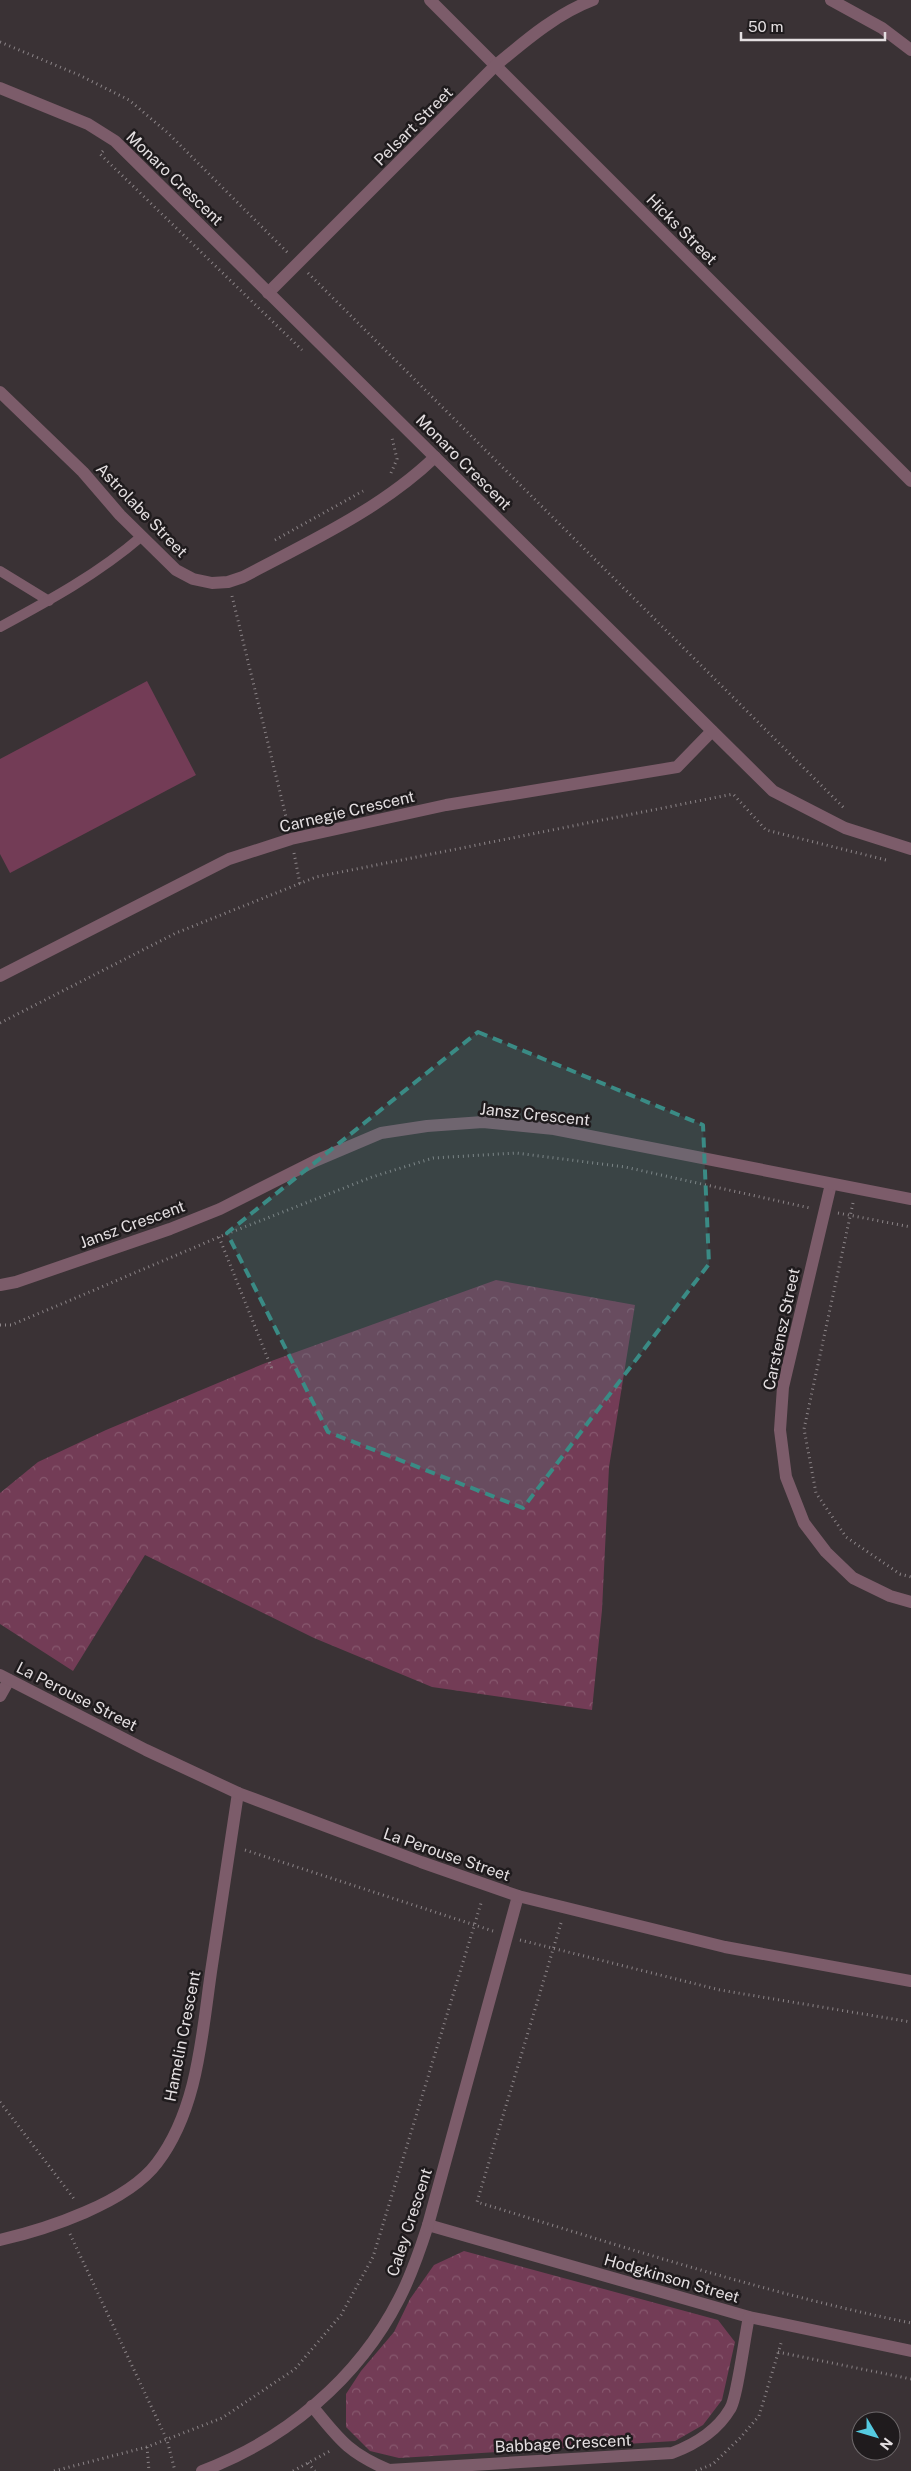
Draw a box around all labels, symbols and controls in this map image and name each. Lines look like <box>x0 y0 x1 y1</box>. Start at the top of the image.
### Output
scale bar <box>741 10 885 42</box>
text: 50 m <box>748 18 783 35</box>
street label: Pelsart Street <box>370 83 457 170</box>
street label: Monaro Crescent <box>122 127 227 229</box>
street label: Hicks Street <box>642 190 721 269</box>
street label: Monaro Crescent <box>412 411 515 514</box>
street label: Astrolabe Street <box>92 459 191 561</box>
street label: Carnegie Crescent <box>278 787 417 836</box>
street label: Jansz Crescent <box>479 1099 591 1130</box>
street label: Jansz Crescent <box>77 1197 188 1252</box>
street label: Carstensz Street <box>759 1266 804 1392</box>
street label: La Perouse Street <box>13 1658 140 1735</box>
street label: La Perouse Street <box>381 1824 513 1885</box>
street label: Hamelin Crescent <box>160 1969 205 2103</box>
street label: Caley Crescent <box>383 2166 436 2279</box>
street label: Hodgkinson Street <box>602 2250 742 2307</box>
north arrow <box>851 2411 901 2461</box>
street label: Babbage Crescent <box>494 2430 632 2457</box>
text: N <box>877 2435 896 2453</box>

